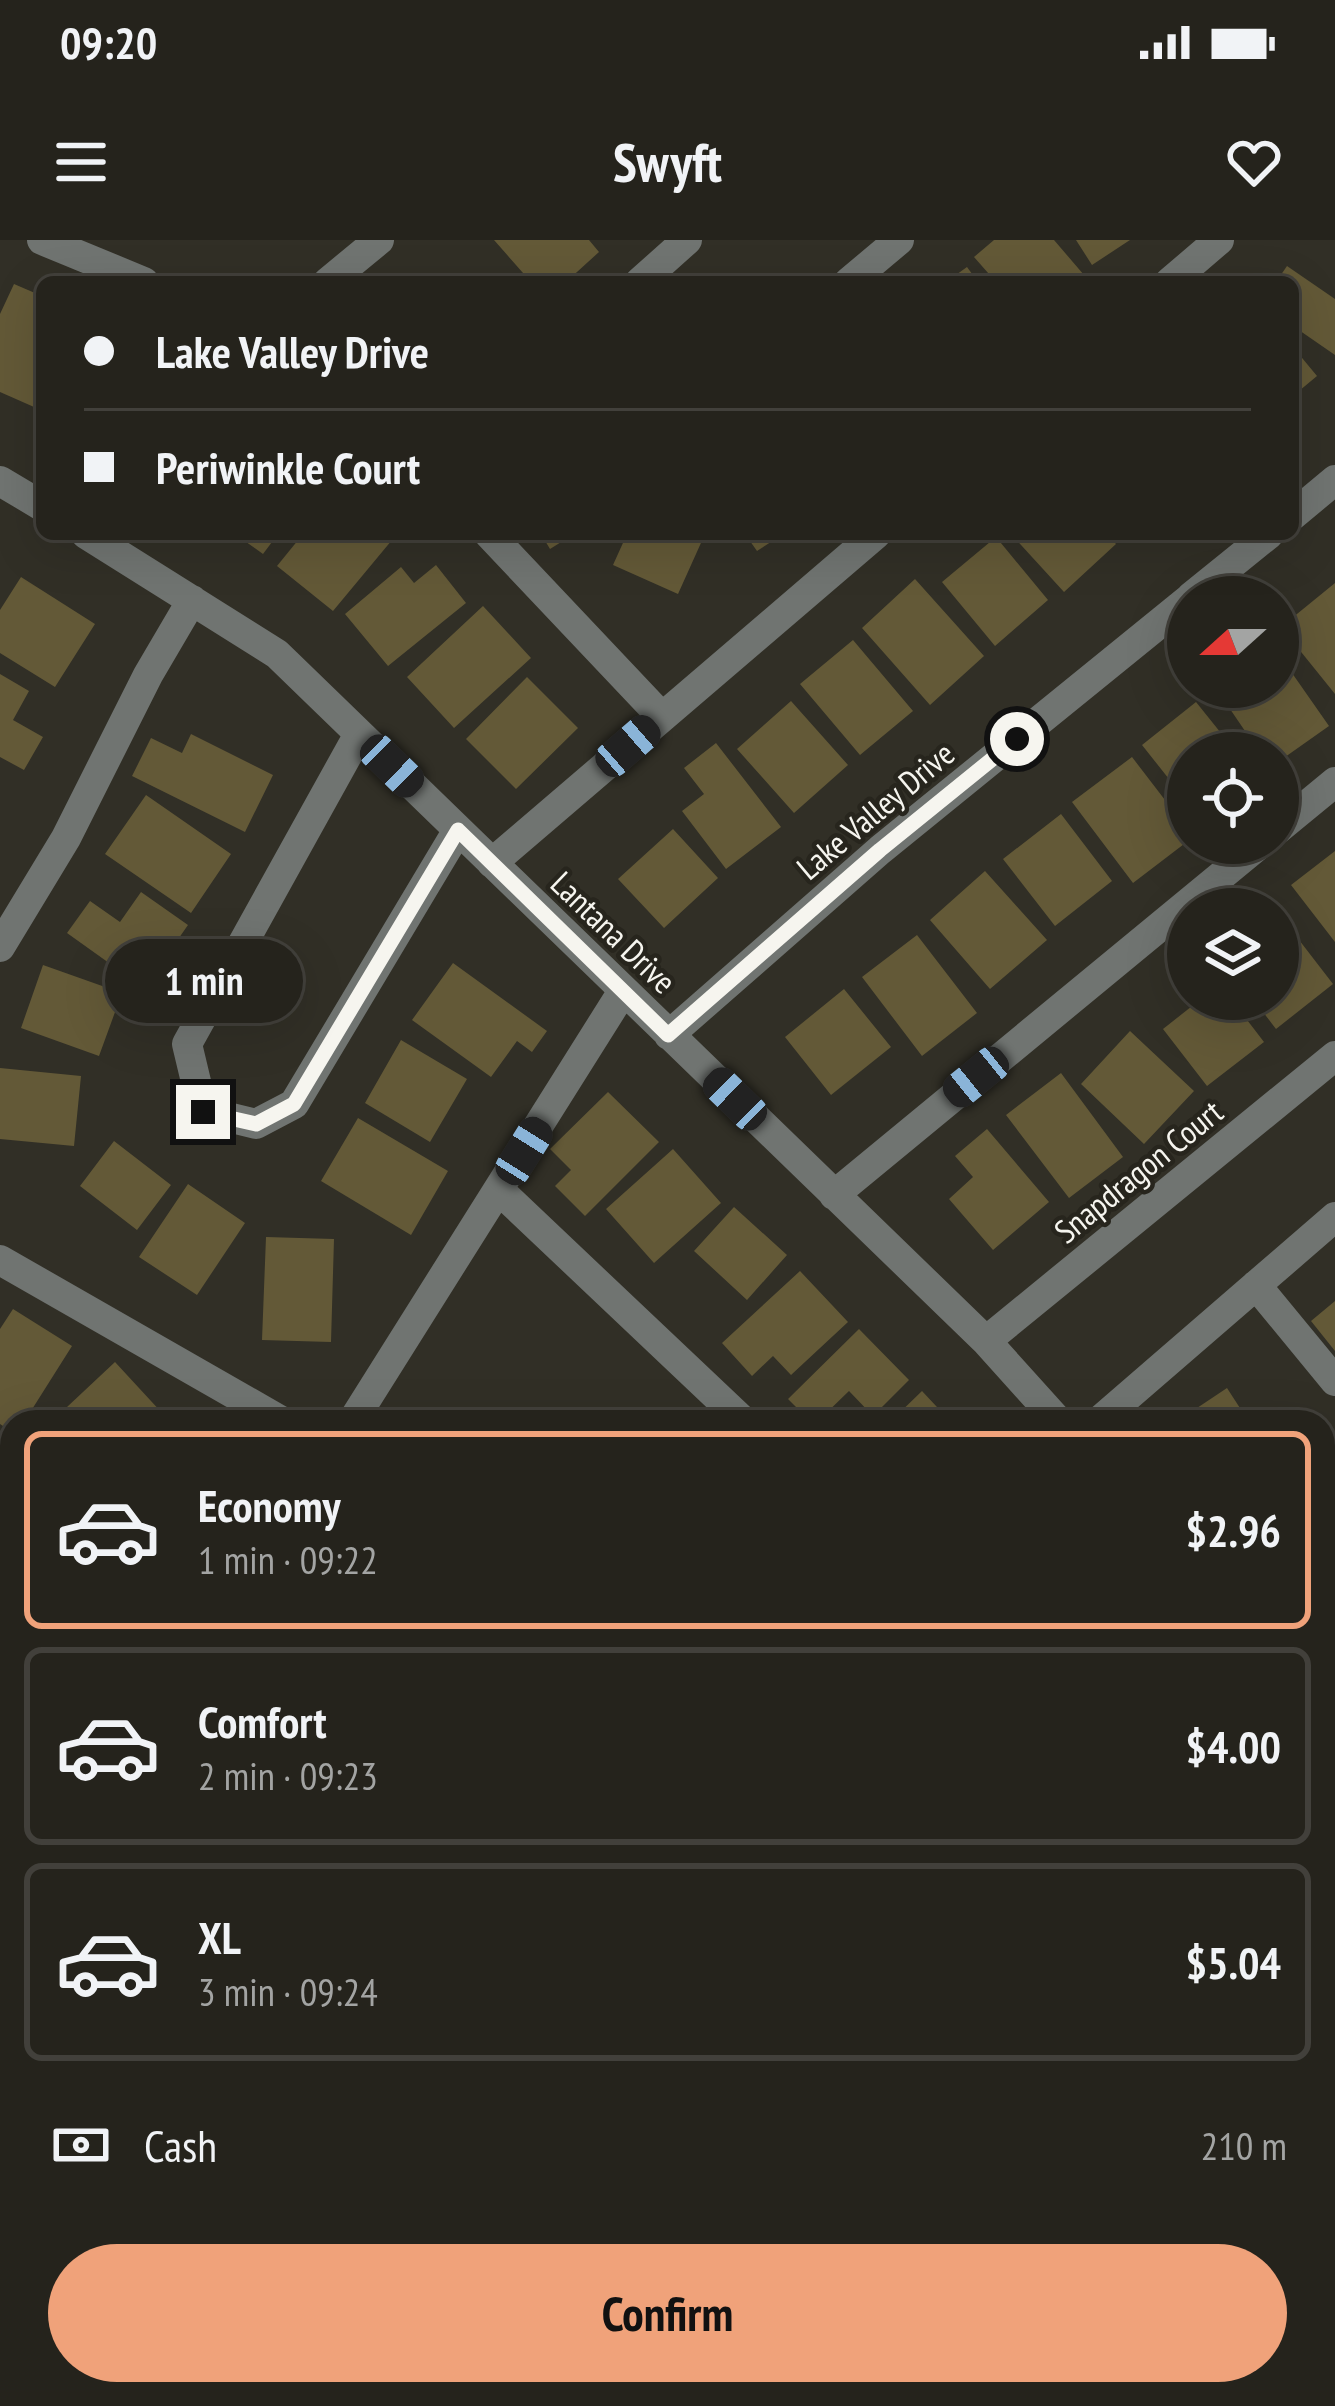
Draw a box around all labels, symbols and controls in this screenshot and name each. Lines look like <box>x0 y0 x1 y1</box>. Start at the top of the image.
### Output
text: 09:20 <box>60 13 157 71</box>
text: Swyft <box>613 127 722 197</box>
icon: menu <box>48 129 114 195</box>
icon: heart <box>1221 129 1287 195</box>
text: Lake Valley Drive <box>156 322 429 380</box>
text: Periwinkle Court <box>156 438 420 496</box>
north arrow <box>1167 576 1299 708</box>
map controls <box>1167 576 1299 1020</box>
car <box>589 709 667 783</box>
route start <box>990 712 1044 766</box>
car <box>354 728 430 804</box>
street label: Lake Valley Drive <box>787 732 963 888</box>
button: locate <box>1167 732 1299 864</box>
street label: Lantana Drive <box>542 862 686 1002</box>
button: layers <box>1167 888 1299 1020</box>
callout: 1 min <box>104 938 302 1022</box>
text: 1 min <box>165 955 243 1006</box>
car <box>937 1040 1015 1114</box>
car <box>697 1061 773 1137</box>
route end <box>176 1085 230 1139</box>
street label: Snapdragon Court <box>1045 1090 1231 1252</box>
car <box>490 1111 558 1191</box>
icon: car <box>54 1476 162 1584</box>
text: Economy <box>198 1476 341 1534</box>
text: $2.96 <box>1185 1501 1281 1559</box>
text: 1 min · 09:22 <box>198 1534 378 1585</box>
icon: car <box>54 1692 162 1800</box>
text: Comfort <box>198 1692 327 1750</box>
text: $4.00 <box>1185 1717 1281 1775</box>
text: 2 min · 09:23 <box>198 1750 378 1801</box>
icon: car <box>54 1908 162 2016</box>
text: XL <box>198 1908 241 1966</box>
text: $5.04 <box>1185 1933 1281 1991</box>
text: 3 min · 09:24 <box>198 1966 378 2017</box>
icon: cash <box>48 2112 114 2178</box>
text: Cash <box>144 2116 217 2174</box>
text: 210 m <box>1201 2120 1287 2171</box>
button: Confirm <box>48 2244 1287 2382</box>

